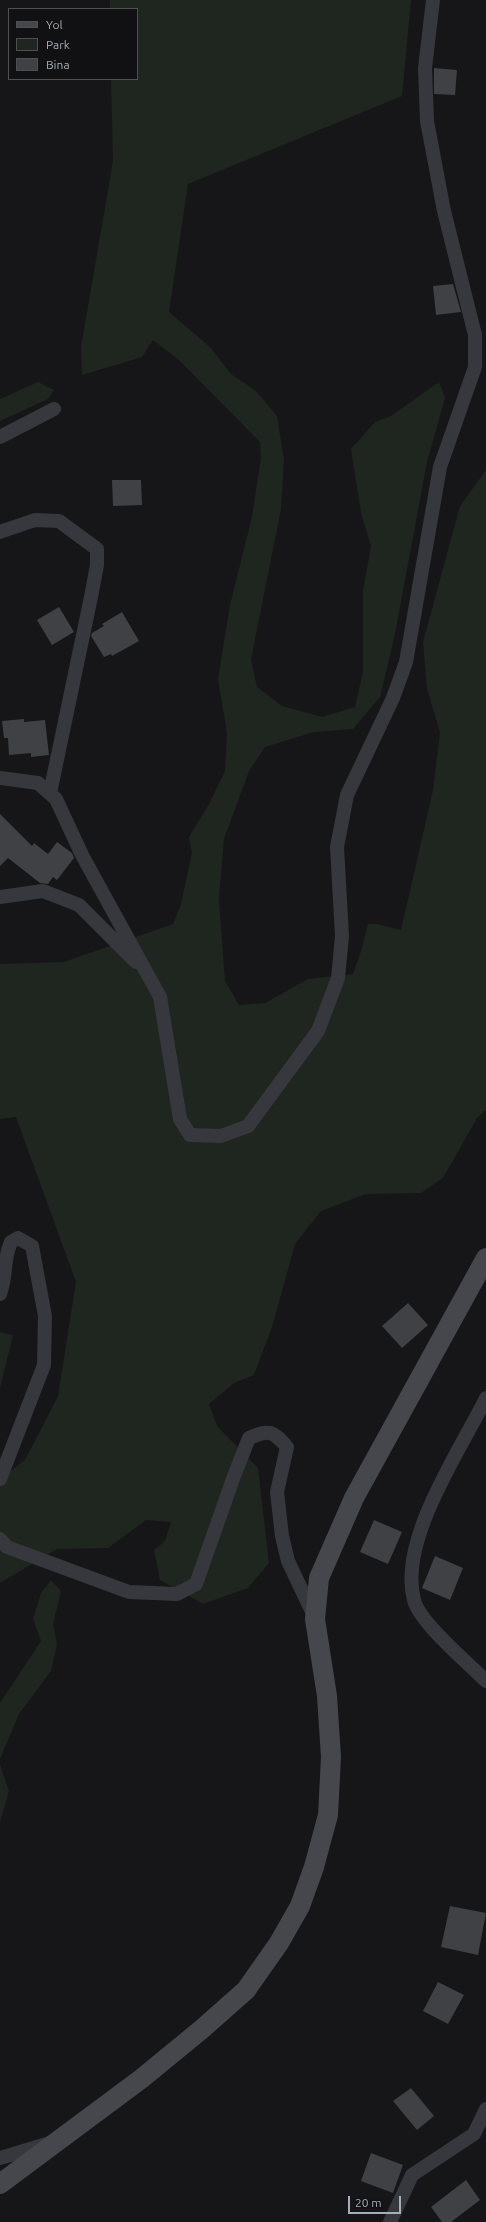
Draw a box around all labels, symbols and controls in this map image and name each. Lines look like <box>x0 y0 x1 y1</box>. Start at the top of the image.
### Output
legend <box>8 8 138 80</box>
text: Yol <box>46 18 63 31</box>
text: Park <box>46 38 70 51</box>
text: Bina <box>46 58 70 71</box>
scale bar <box>350 2188 403 2214</box>
text: 20 m <box>355 2196 382 2209</box>

